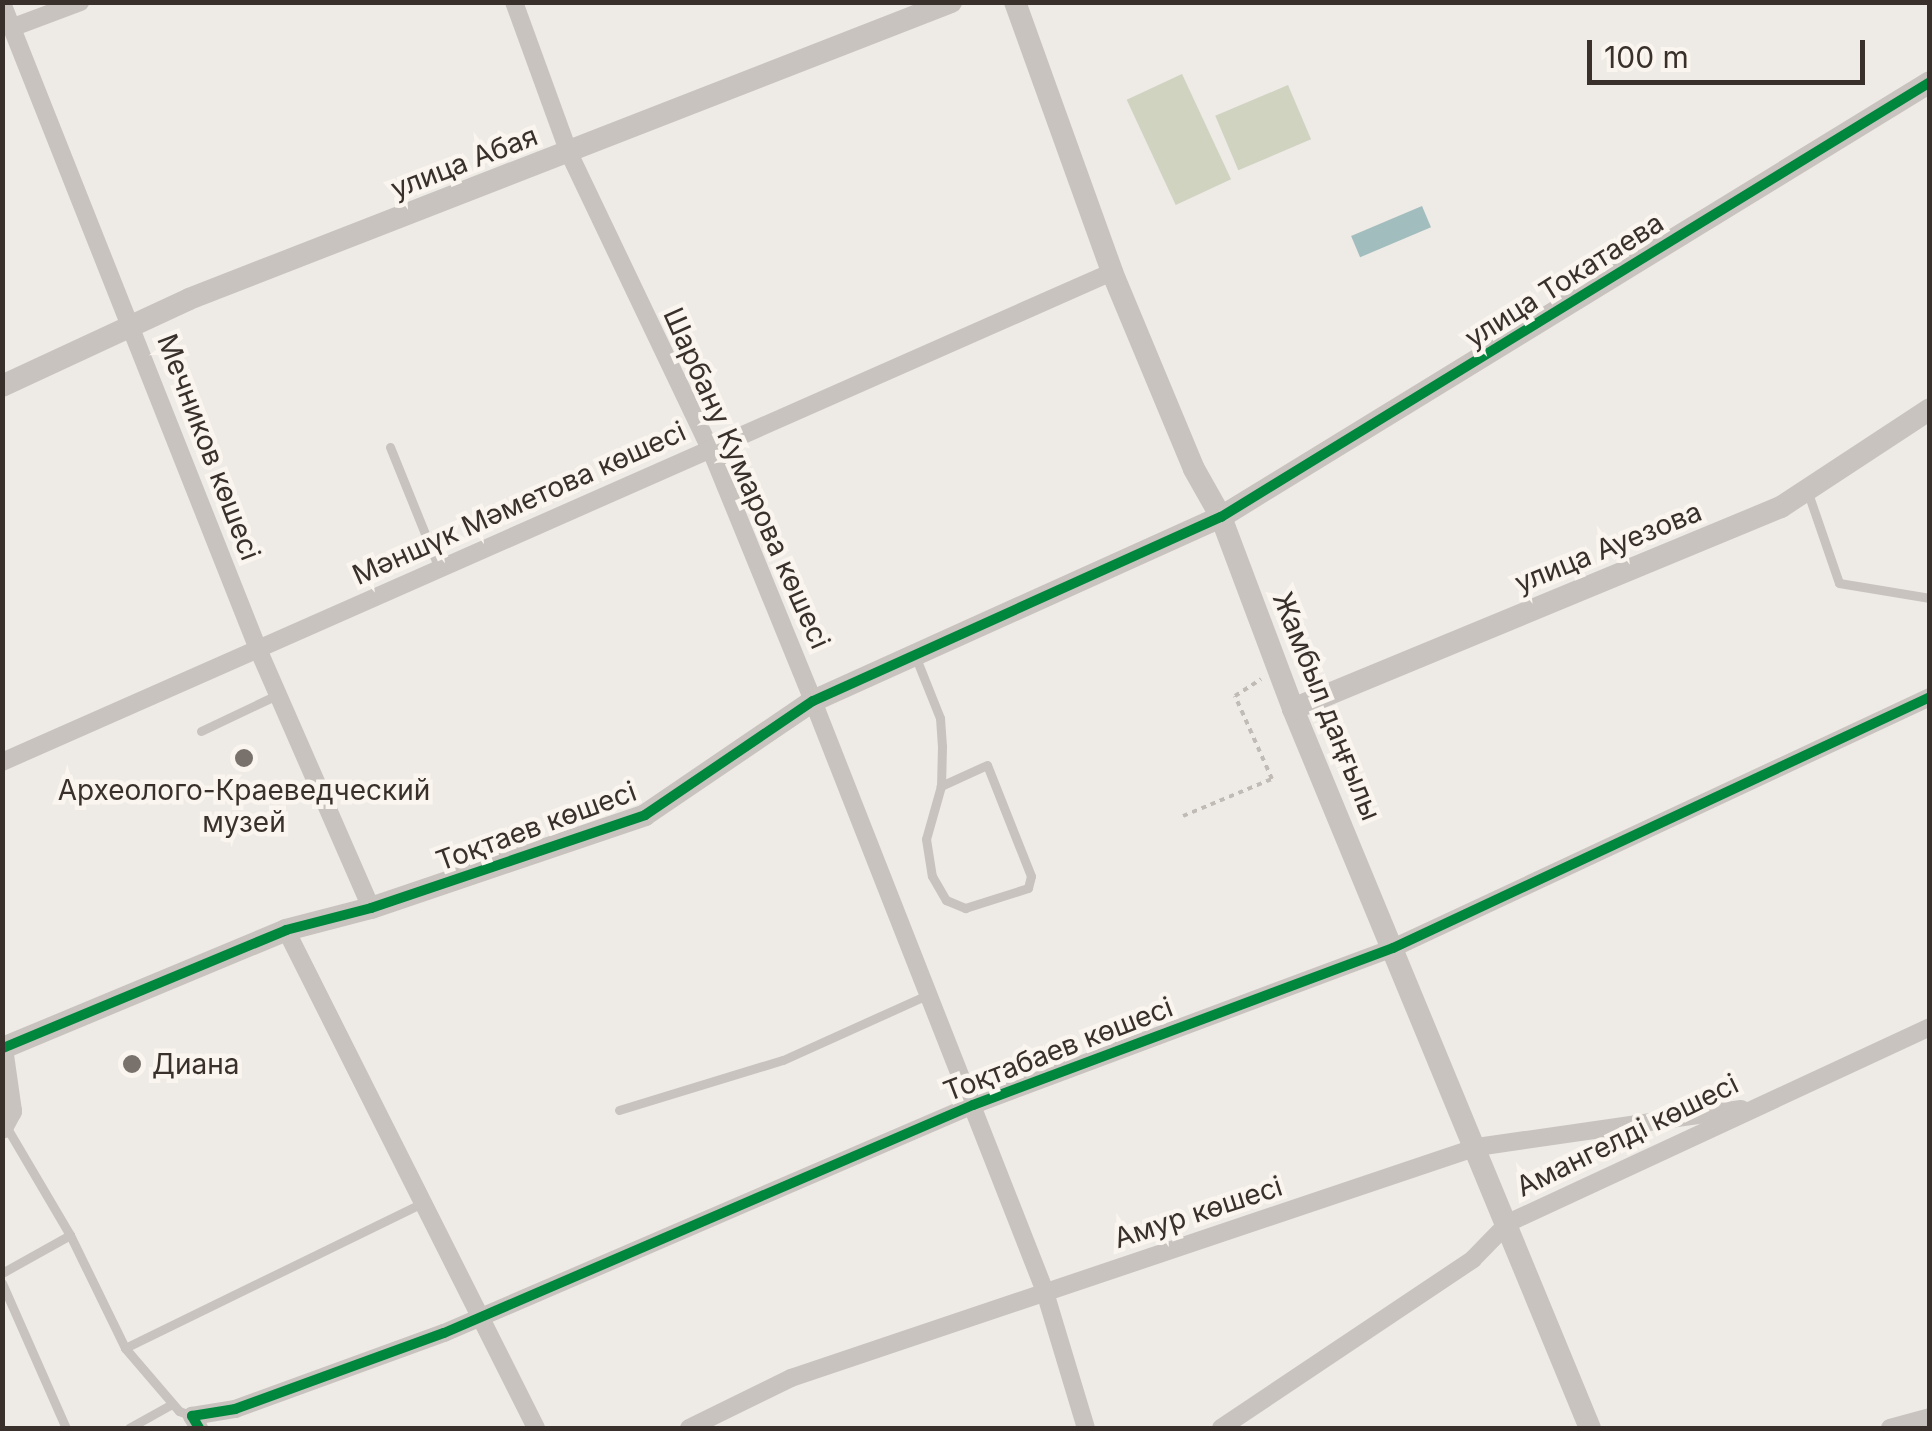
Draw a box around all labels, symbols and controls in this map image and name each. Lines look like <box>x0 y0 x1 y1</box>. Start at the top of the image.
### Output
scale bar <box>1592 20 1870 82</box>
text: 100 m <box>1604 39 1689 75</box>
street label: улица Абая <box>386 119 542 205</box>
street label: улица Токатаева <box>1459 205 1669 355</box>
street label: Шарбану Кумарова көшесі <box>656 302 838 654</box>
street label: Мечников көшесі <box>150 329 268 565</box>
street label: Мәншүк Мәметова көшесі <box>347 414 691 592</box>
street label: улица Ауезова <box>1510 494 1706 600</box>
street label: Жамбыл даңғылы <box>1266 587 1388 825</box>
marker: Археолого-Краеведческий музей <box>233 747 255 769</box>
place label: Археолого-Краеведческий музей <box>58 773 430 839</box>
street label: Тоқтаев көшесі <box>431 774 641 878</box>
street label: Тоқтабаев көшесі <box>939 990 1177 1108</box>
place label: Диана <box>152 1047 240 1081</box>
marker: Диана <box>121 1053 143 1075</box>
street label: Амангелді көшесі <box>1510 1067 1744 1203</box>
street label: Амур көшесі <box>1110 1169 1286 1255</box>

